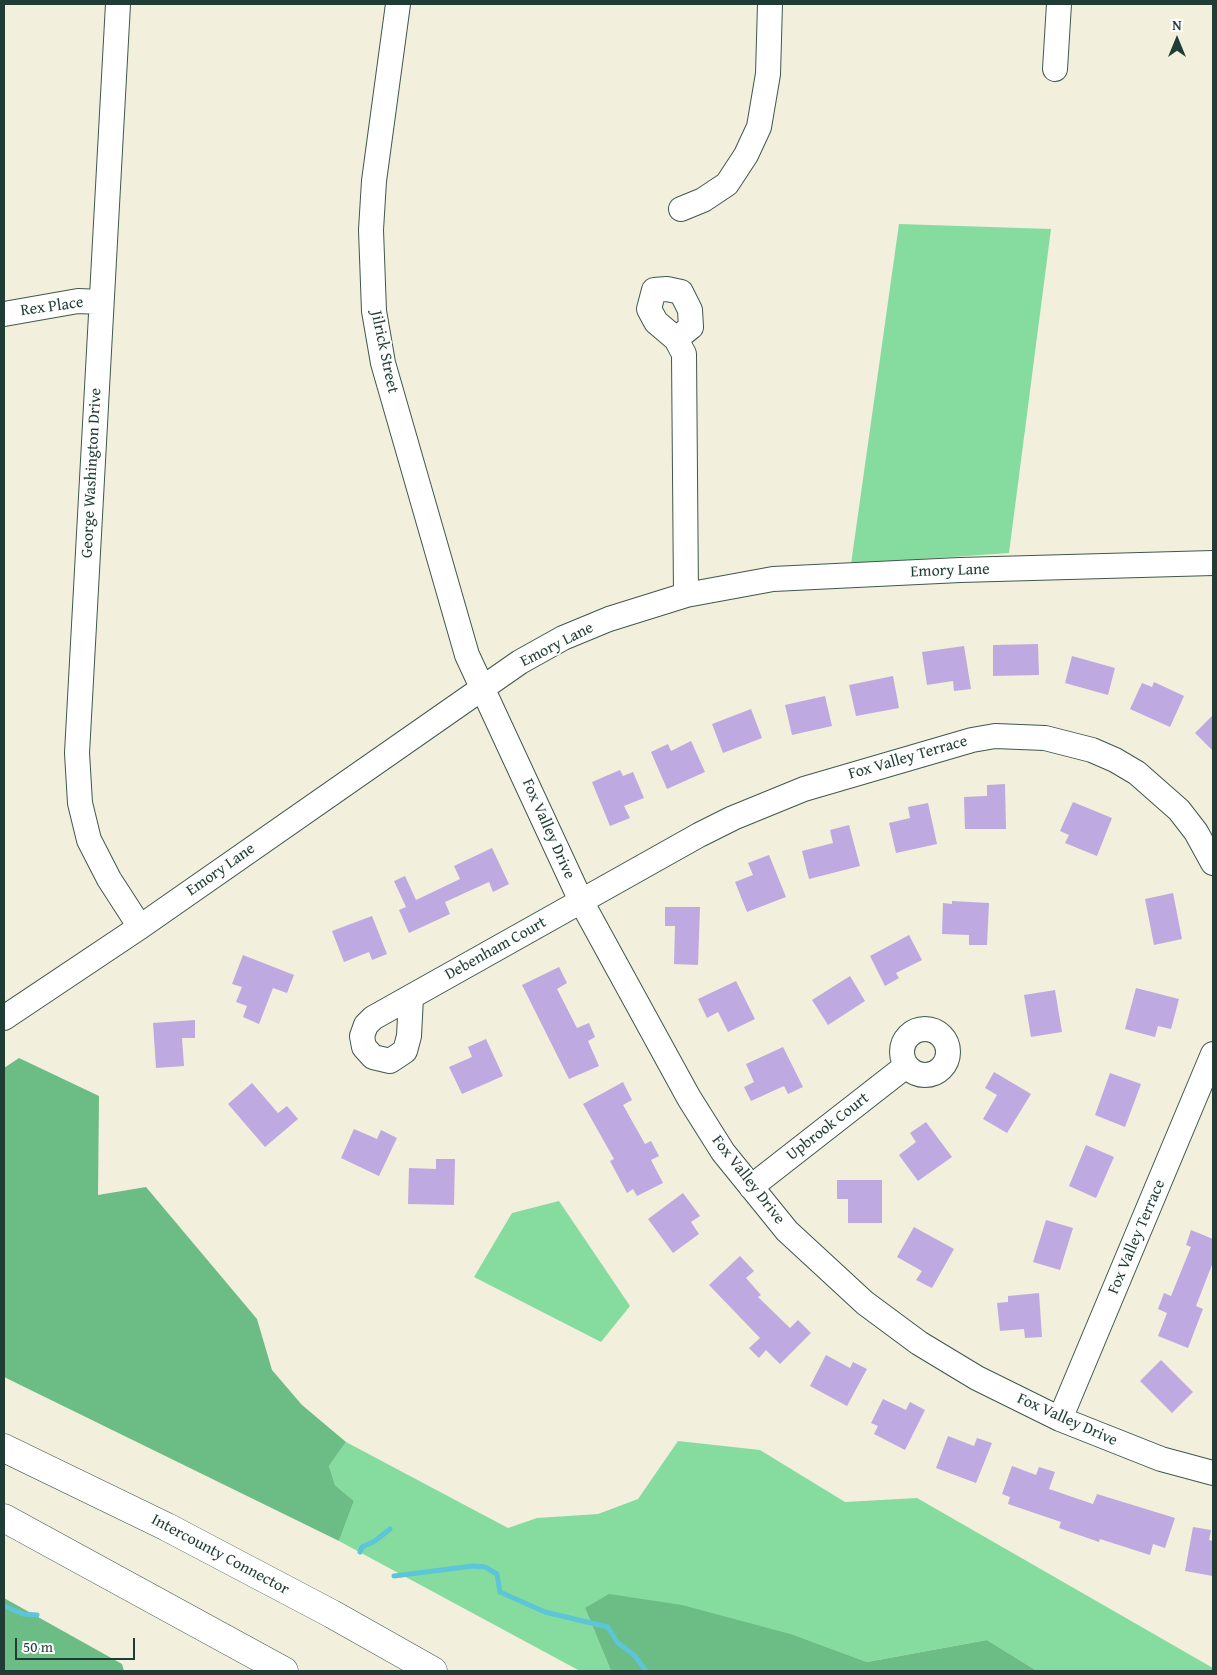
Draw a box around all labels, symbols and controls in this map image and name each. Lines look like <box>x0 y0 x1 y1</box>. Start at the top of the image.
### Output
north arrow <box>1152 15 1202 65</box>
text: N <box>1172 15 1182 35</box>
street label: Rex Place <box>19 293 85 321</box>
street label: Jilrick Street <box>366 309 402 395</box>
street label: George Washington Drive <box>78 388 106 558</box>
street label: Emory Lane <box>910 560 990 582</box>
street label: Emory Lane <box>517 618 597 672</box>
street label: Fox Valley Terrace <box>846 732 970 784</box>
street label: Fox Valley Drive <box>517 776 579 882</box>
street label: Emory Lane <box>183 839 259 901</box>
street label: Debenham Court <box>442 913 550 985</box>
street label: Upbrook Court <box>783 1089 873 1165</box>
street label: Fox Valley Drive <box>707 1132 789 1228</box>
street label: Fox Valley Terrace <box>1104 1177 1170 1297</box>
street label: Fox Valley Drive <box>1014 1389 1120 1451</box>
street label: Intercounty Connector <box>148 1511 292 1599</box>
scale bar <box>18 1628 138 1660</box>
text: 50 m <box>23 1636 53 1657</box>

